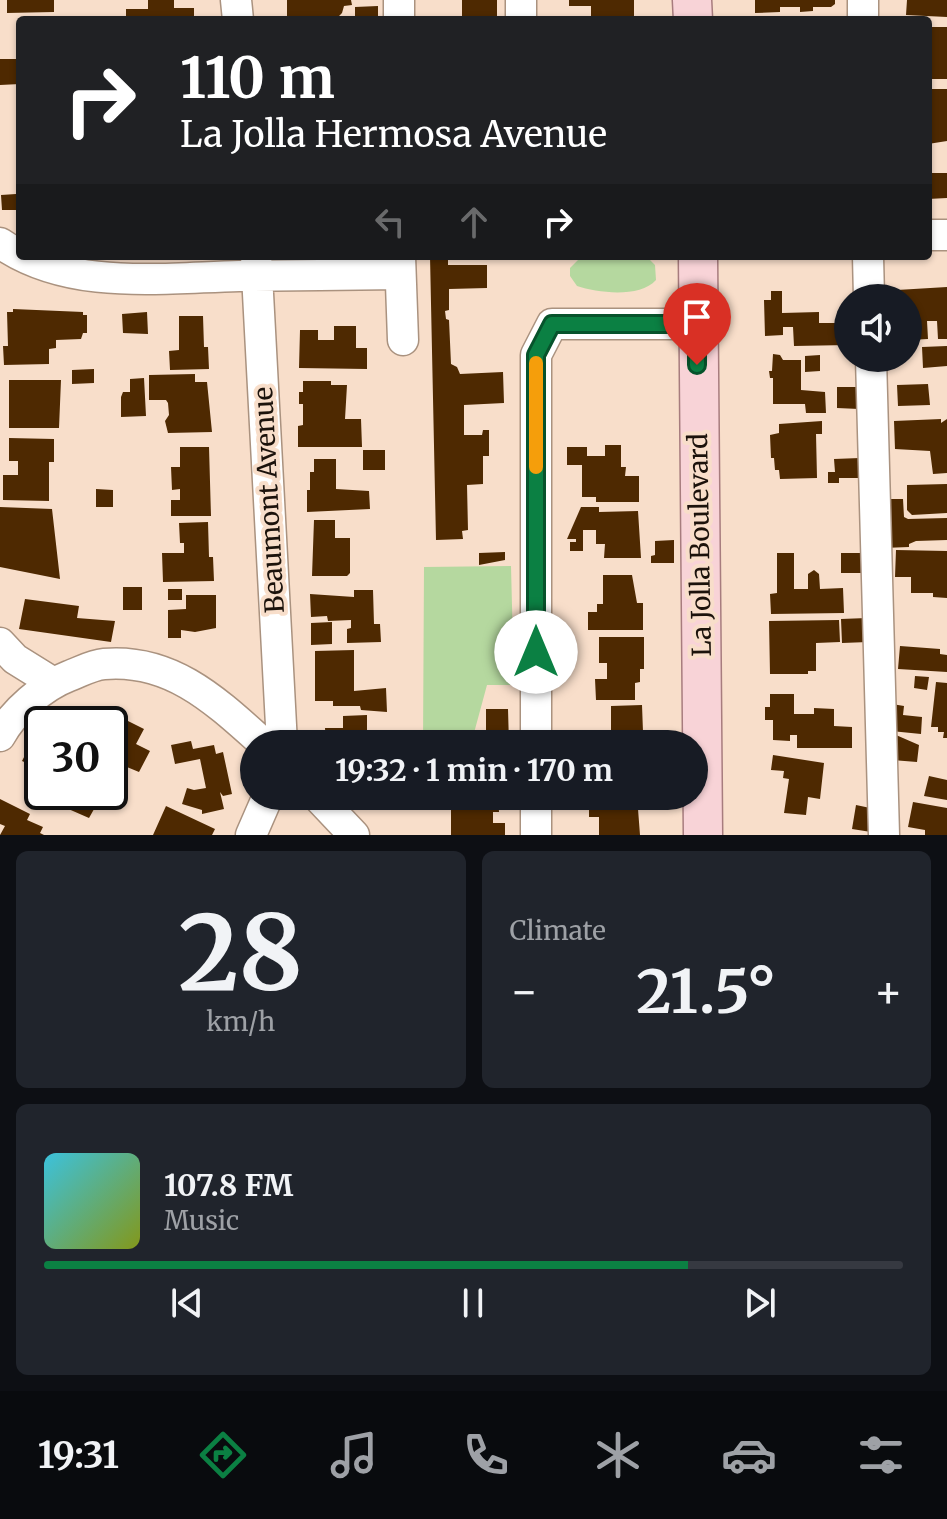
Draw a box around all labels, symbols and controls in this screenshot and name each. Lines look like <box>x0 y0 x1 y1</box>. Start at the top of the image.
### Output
text: 110 m <box>180 43 335 113</box>
icon: right <box>48 48 152 152</box>
text: La Jolla Hermosa Avenue <box>180 112 607 157</box>
icon: left <box>368 200 412 244</box>
icon: ahead <box>452 200 496 244</box>
icon: right <box>536 200 580 244</box>
pin <box>663 283 731 365</box>
map controls <box>834 284 922 372</box>
button: sound <box>834 284 922 372</box>
icon: arrive <box>675 295 719 339</box>
street label: Beaumont Avenue <box>246 386 291 614</box>
street label: La Jolla Boulevard <box>681 433 718 657</box>
position arrow <box>494 610 578 694</box>
speed limit sign: 30 <box>24 706 128 810</box>
text: 19:32 · 1 min · 170 m <box>335 751 613 789</box>
text: 28 <box>178 888 303 1018</box>
text: Climate <box>510 914 606 947</box>
text: 21.5° <box>636 954 776 1029</box>
text: − <box>510 964 539 1019</box>
text: + <box>874 964 903 1019</box>
text: km/h <box>206 1005 275 1038</box>
text: 107.8 FM <box>164 1166 293 1204</box>
text: Music <box>164 1204 239 1237</box>
icon: previous <box>165 1281 209 1325</box>
icon: pause <box>451 1281 495 1325</box>
icon: next <box>738 1281 782 1325</box>
icon: directions <box>195 1427 251 1483</box>
icon: music <box>326 1427 382 1483</box>
icon: phone <box>458 1427 514 1483</box>
icon: climate <box>590 1427 646 1483</box>
icon: car <box>721 1427 777 1483</box>
icon: filters <box>853 1427 909 1483</box>
text: 19:31 <box>38 1433 119 1478</box>

